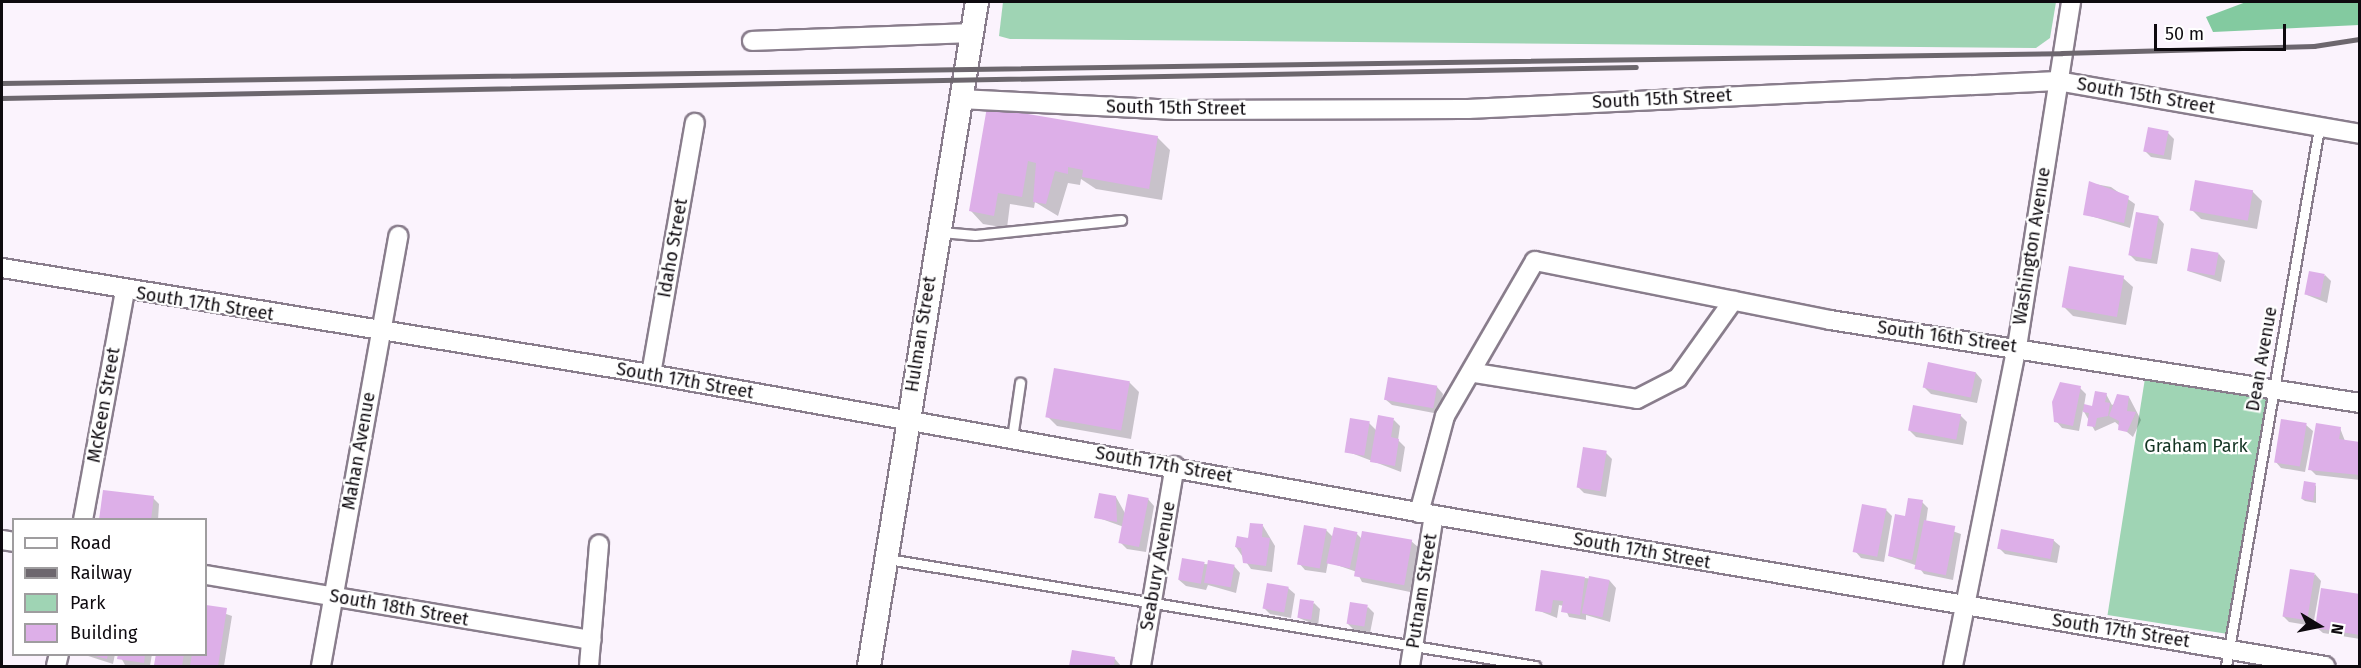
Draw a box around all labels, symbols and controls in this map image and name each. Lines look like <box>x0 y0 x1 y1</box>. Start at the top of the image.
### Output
scale bar <box>2157 12 2289 50</box>
text: 50 m <box>2165 23 2204 45</box>
street label: South 15th Street <box>2075 73 2217 119</box>
street label: South 15th Street <box>1592 85 1732 113</box>
street label: South 15th Street <box>1106 96 1246 120</box>
street label: Washington Avenue <box>2009 165 2055 327</box>
street label: Idaho Street <box>654 197 692 299</box>
street label: Hulman Street <box>901 274 941 394</box>
street label: South 17th Street <box>135 282 275 326</box>
street label: Dean Avenue <box>2242 305 2282 413</box>
street label: South 16th Street <box>1876 317 2018 357</box>
street label: McKeen Street <box>83 346 125 464</box>
street label: South 17th Street <box>615 358 755 404</box>
street label: Mahan Avenue <box>338 390 380 512</box>
park label: Graham Park <box>2144 435 2248 457</box>
street label: South 17th Street <box>1094 442 1234 488</box>
street label: Seabury Avenue <box>1136 500 1180 632</box>
legend <box>12 518 207 656</box>
street label: South 17th Street <box>1572 528 1712 574</box>
text: Road <box>70 532 112 554</box>
street label: Putnam Street <box>1402 532 1442 650</box>
text: Railway <box>70 562 132 584</box>
street label: South 18th Street <box>328 585 470 631</box>
text: Park <box>70 592 105 614</box>
north arrow <box>2289 596 2349 656</box>
street label: South 17th Street <box>2051 609 2191 653</box>
text: Building <box>70 622 137 644</box>
text: N <box>2327 622 2347 636</box>

